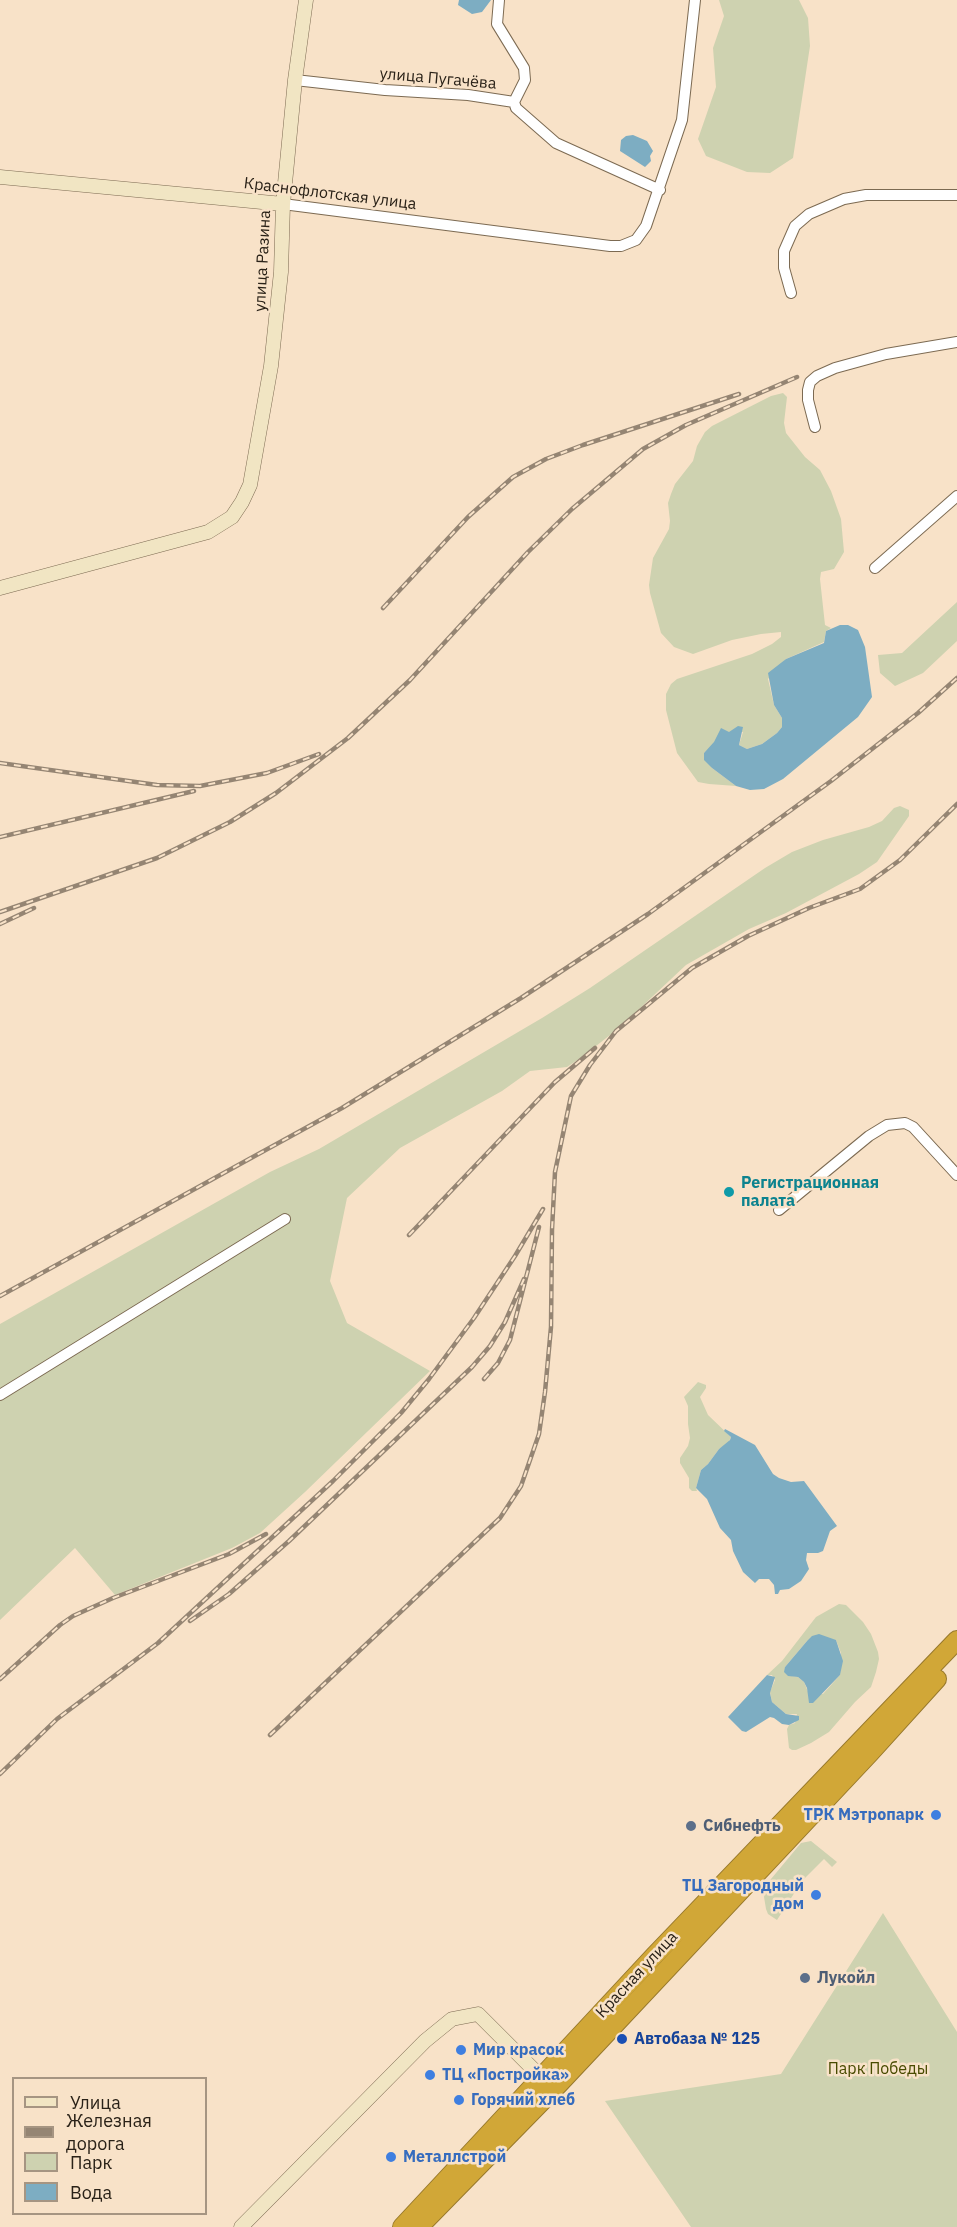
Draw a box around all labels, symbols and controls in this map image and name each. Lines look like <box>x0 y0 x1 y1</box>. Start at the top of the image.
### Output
street label: улица Пугачёва <box>379 64 497 94</box>
street label: Краснофлотская улица <box>243 174 417 214</box>
street label: улица Разина <box>251 210 275 312</box>
place label: Регистрационная палата <box>741 1173 879 1211</box>
marker: Регистрационная палата <box>722 1185 736 1199</box>
place label: ТРК Мэтропарк <box>804 1805 924 1825</box>
marker: ТРК Мэтропарк <box>929 1808 943 1822</box>
place label: Сибнефть <box>703 1816 781 1836</box>
marker: Сибнефть <box>684 1819 698 1833</box>
place label: ТЦ Загородный дом <box>682 1876 804 1914</box>
marker: ТЦ Загородный дом <box>809 1888 823 1902</box>
street label: Красная улица <box>592 1928 682 2022</box>
place label: Лукойл <box>817 1968 875 1988</box>
marker: Лукойл <box>798 1971 812 1985</box>
place label: Автобаза № 125 <box>634 2029 760 2049</box>
marker: Автобаза № 125 <box>615 2032 629 2046</box>
place label: Мир красок <box>473 2040 564 2060</box>
marker: Мир красок <box>454 2043 468 2057</box>
park label: Парк Победы <box>828 2059 928 2079</box>
place label: ТЦ «Постройка» <box>442 2065 569 2085</box>
marker: ТЦ «Постройка» <box>423 2068 437 2082</box>
legend <box>12 2077 207 2215</box>
place label: Горячий хлеб <box>471 2090 575 2110</box>
text: Улица <box>70 2091 121 2114</box>
marker: Горячий хлеб <box>452 2093 466 2107</box>
text: Железная дорога <box>66 2109 152 2155</box>
place label: Металлстрой <box>403 2147 506 2167</box>
marker: Металлстрой <box>384 2150 398 2164</box>
text: Парк <box>70 2151 112 2174</box>
text: Вода <box>70 2181 112 2204</box>

